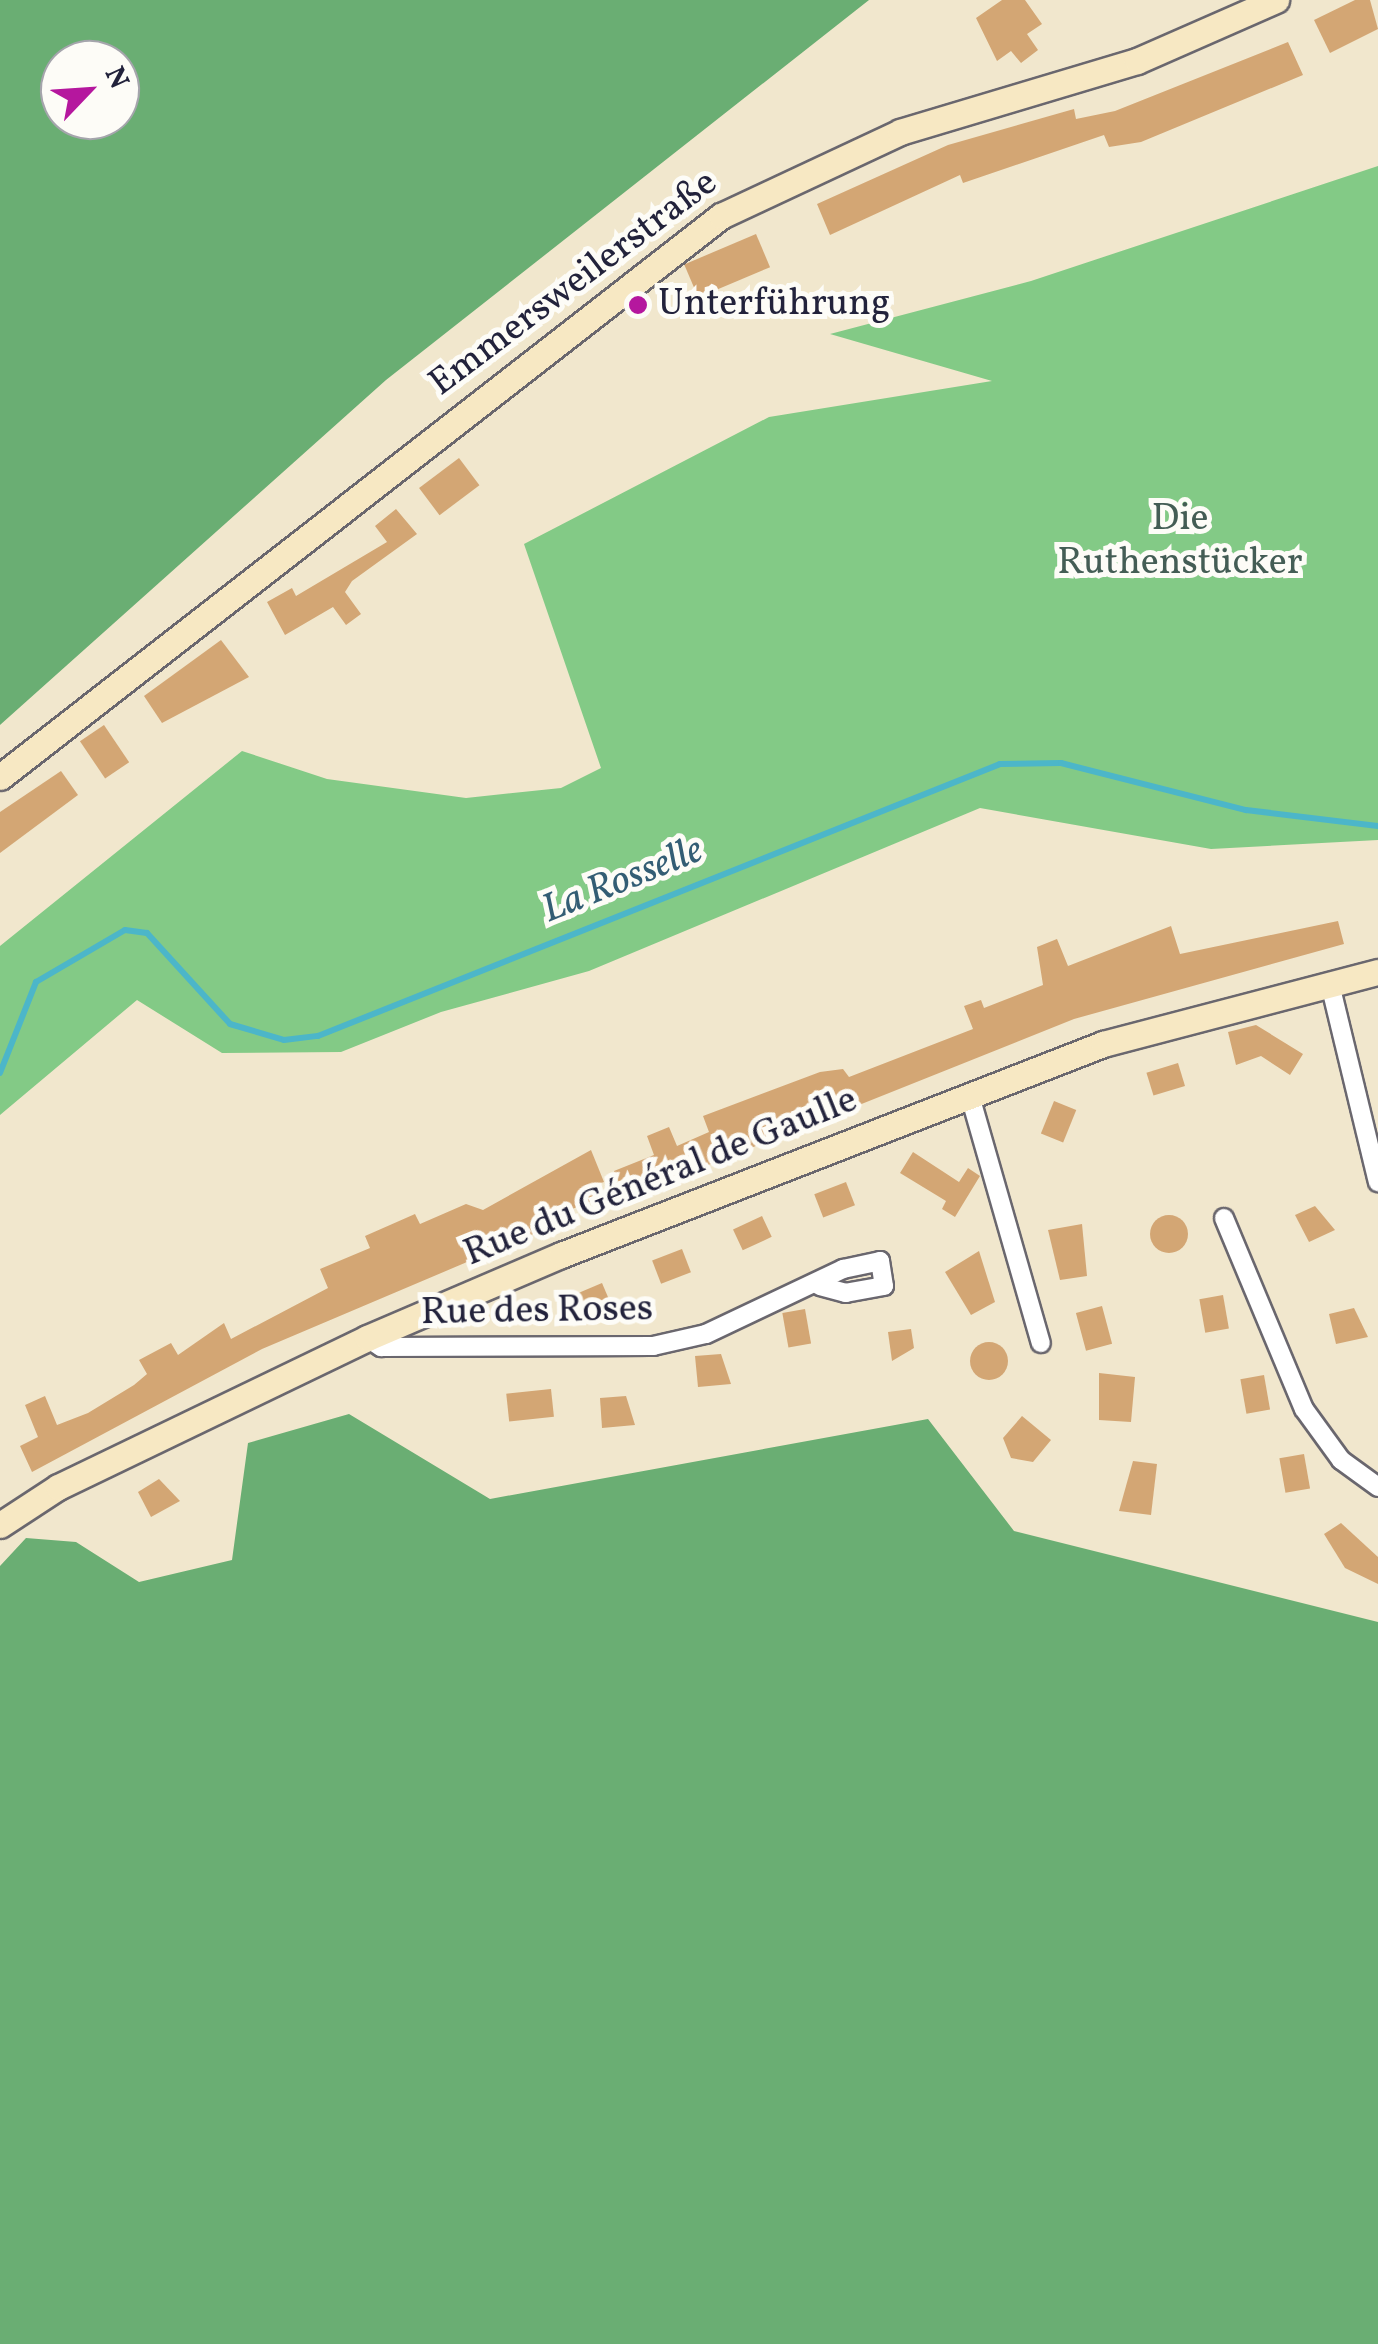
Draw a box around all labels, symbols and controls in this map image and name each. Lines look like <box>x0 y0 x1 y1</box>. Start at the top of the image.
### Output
north arrow <box>40 40 140 140</box>
text: N <box>94 60 138 95</box>
street label: Emmersweilerstraße <box>421 161 727 407</box>
place label: Unterführung <box>658 282 890 328</box>
marker: Unterführung <box>627 294 649 316</box>
park label: Die Ruthenstücker <box>1057 497 1303 586</box>
water label: La Rosselle <box>536 827 710 935</box>
street label: Rue du Général de Gaulle <box>458 1078 864 1278</box>
street label: Rue des Roses <box>420 1287 654 1337</box>

